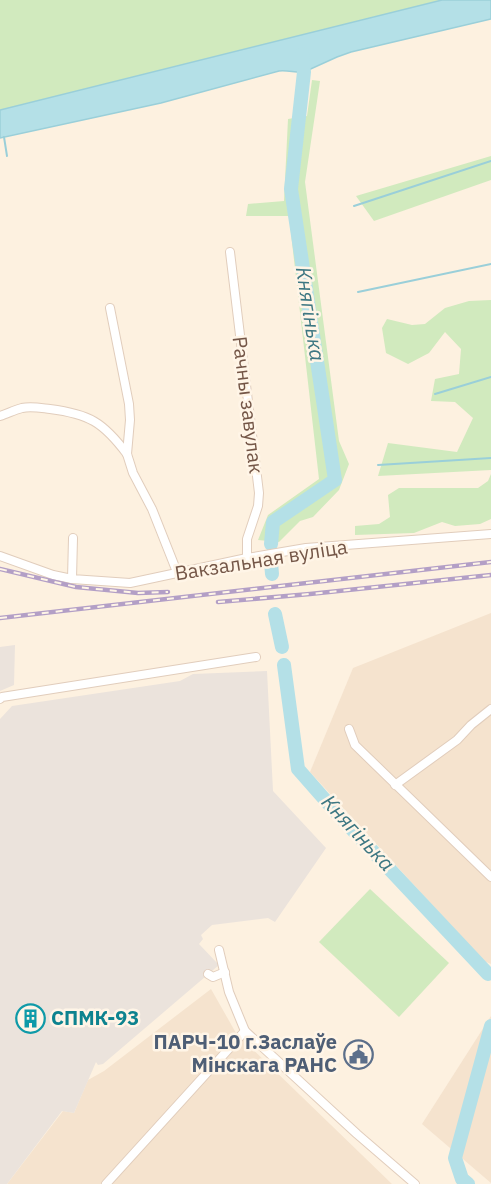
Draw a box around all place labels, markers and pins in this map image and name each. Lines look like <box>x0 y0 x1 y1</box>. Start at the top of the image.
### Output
building icon: СПМК-93 <box>14 1002 46 1034</box>
place label: СПМК-93 <box>51 1004 139 1031</box>
place label: ПАРЧ-10 г.Заслаўе Мінскага РАНС <box>154 1028 337 1078</box>
public building icon: ПАРЧ-10 г.Заслаўе Мінскага РАНС <box>342 1038 374 1070</box>

